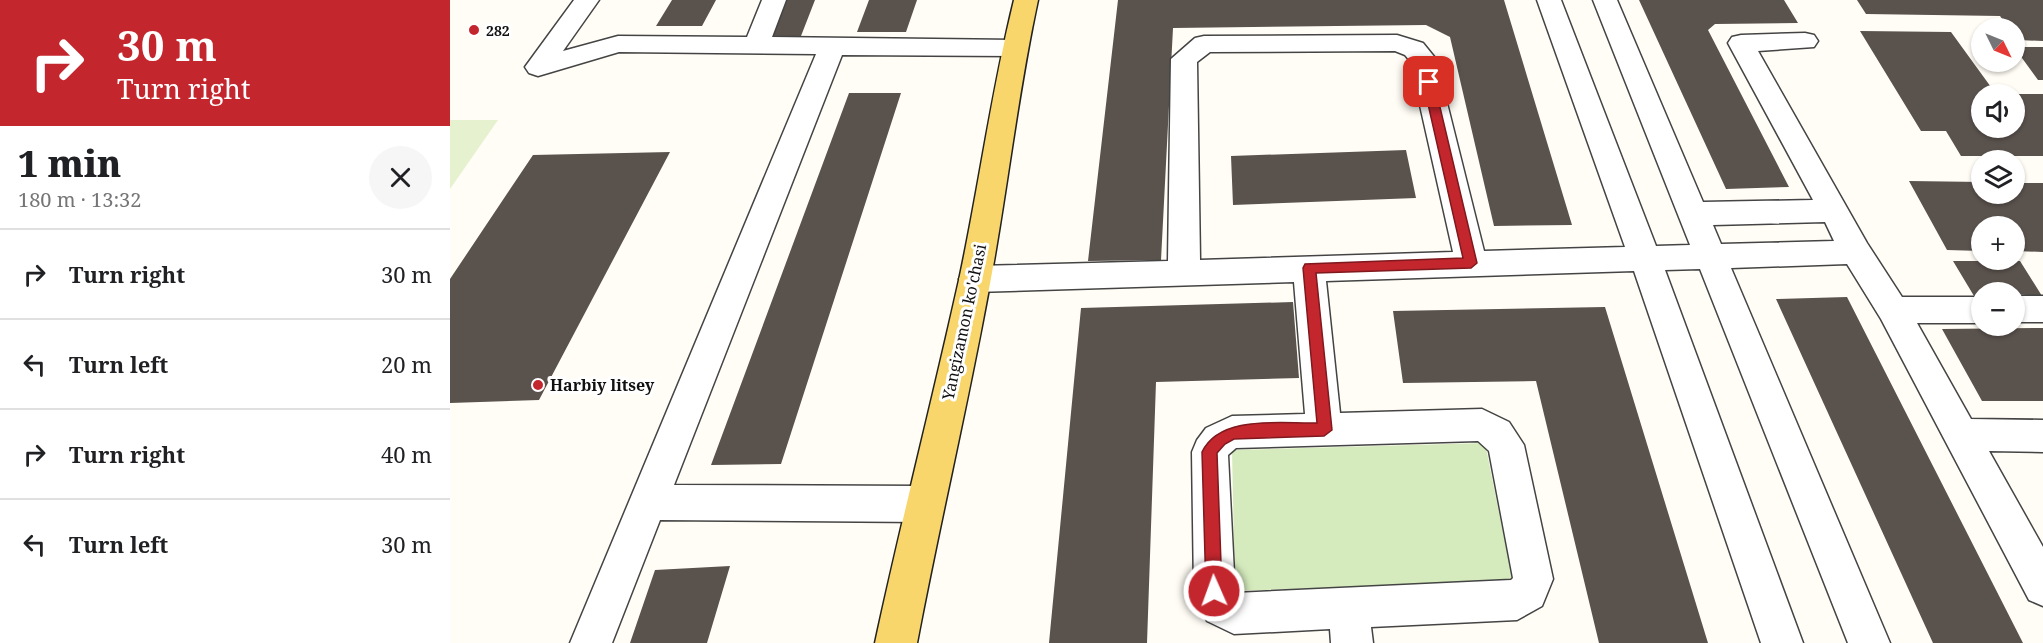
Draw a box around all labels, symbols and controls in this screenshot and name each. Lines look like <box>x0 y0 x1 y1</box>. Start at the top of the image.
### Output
text: 30 m <box>117 16 217 73</box>
north arrow <box>1971 18 2025 72</box>
map controls <box>1971 18 2025 336</box>
place label: 282 <box>486 21 510 40</box>
marker: 282 <box>467 23 481 37</box>
icon: right <box>18 24 96 102</box>
pin <box>1403 56 1454 107</box>
icon: arrive <box>1412 65 1445 98</box>
text: Turn right <box>117 70 250 107</box>
button: sound <box>1971 84 2025 138</box>
text: 1 min <box>18 139 121 188</box>
button: close <box>369 146 432 209</box>
button: layers <box>1971 150 2025 204</box>
text: 180 m · 13:32 <box>18 186 141 213</box>
button: + <box>1971 216 2025 270</box>
street label: Yangizamon ko'chasi <box>937 242 991 403</box>
icon: right <box>18 258 51 291</box>
text: Turn right <box>69 259 185 289</box>
text: 30 m <box>381 259 432 289</box>
button: − <box>1971 282 2025 336</box>
icon: left <box>18 348 51 381</box>
text: Turn left <box>69 349 168 379</box>
text: 20 m <box>381 349 432 379</box>
place label: Harbiy litsey <box>550 374 655 396</box>
marker: Harbiy litsey <box>531 378 545 392</box>
icon: right <box>18 438 51 471</box>
text: Turn right <box>69 439 185 469</box>
text: 40 m <box>381 439 432 469</box>
icon: left <box>18 528 51 561</box>
text: Turn left <box>69 529 168 559</box>
text: 30 m <box>381 529 432 559</box>
position arrow <box>1182 559 1246 623</box>

